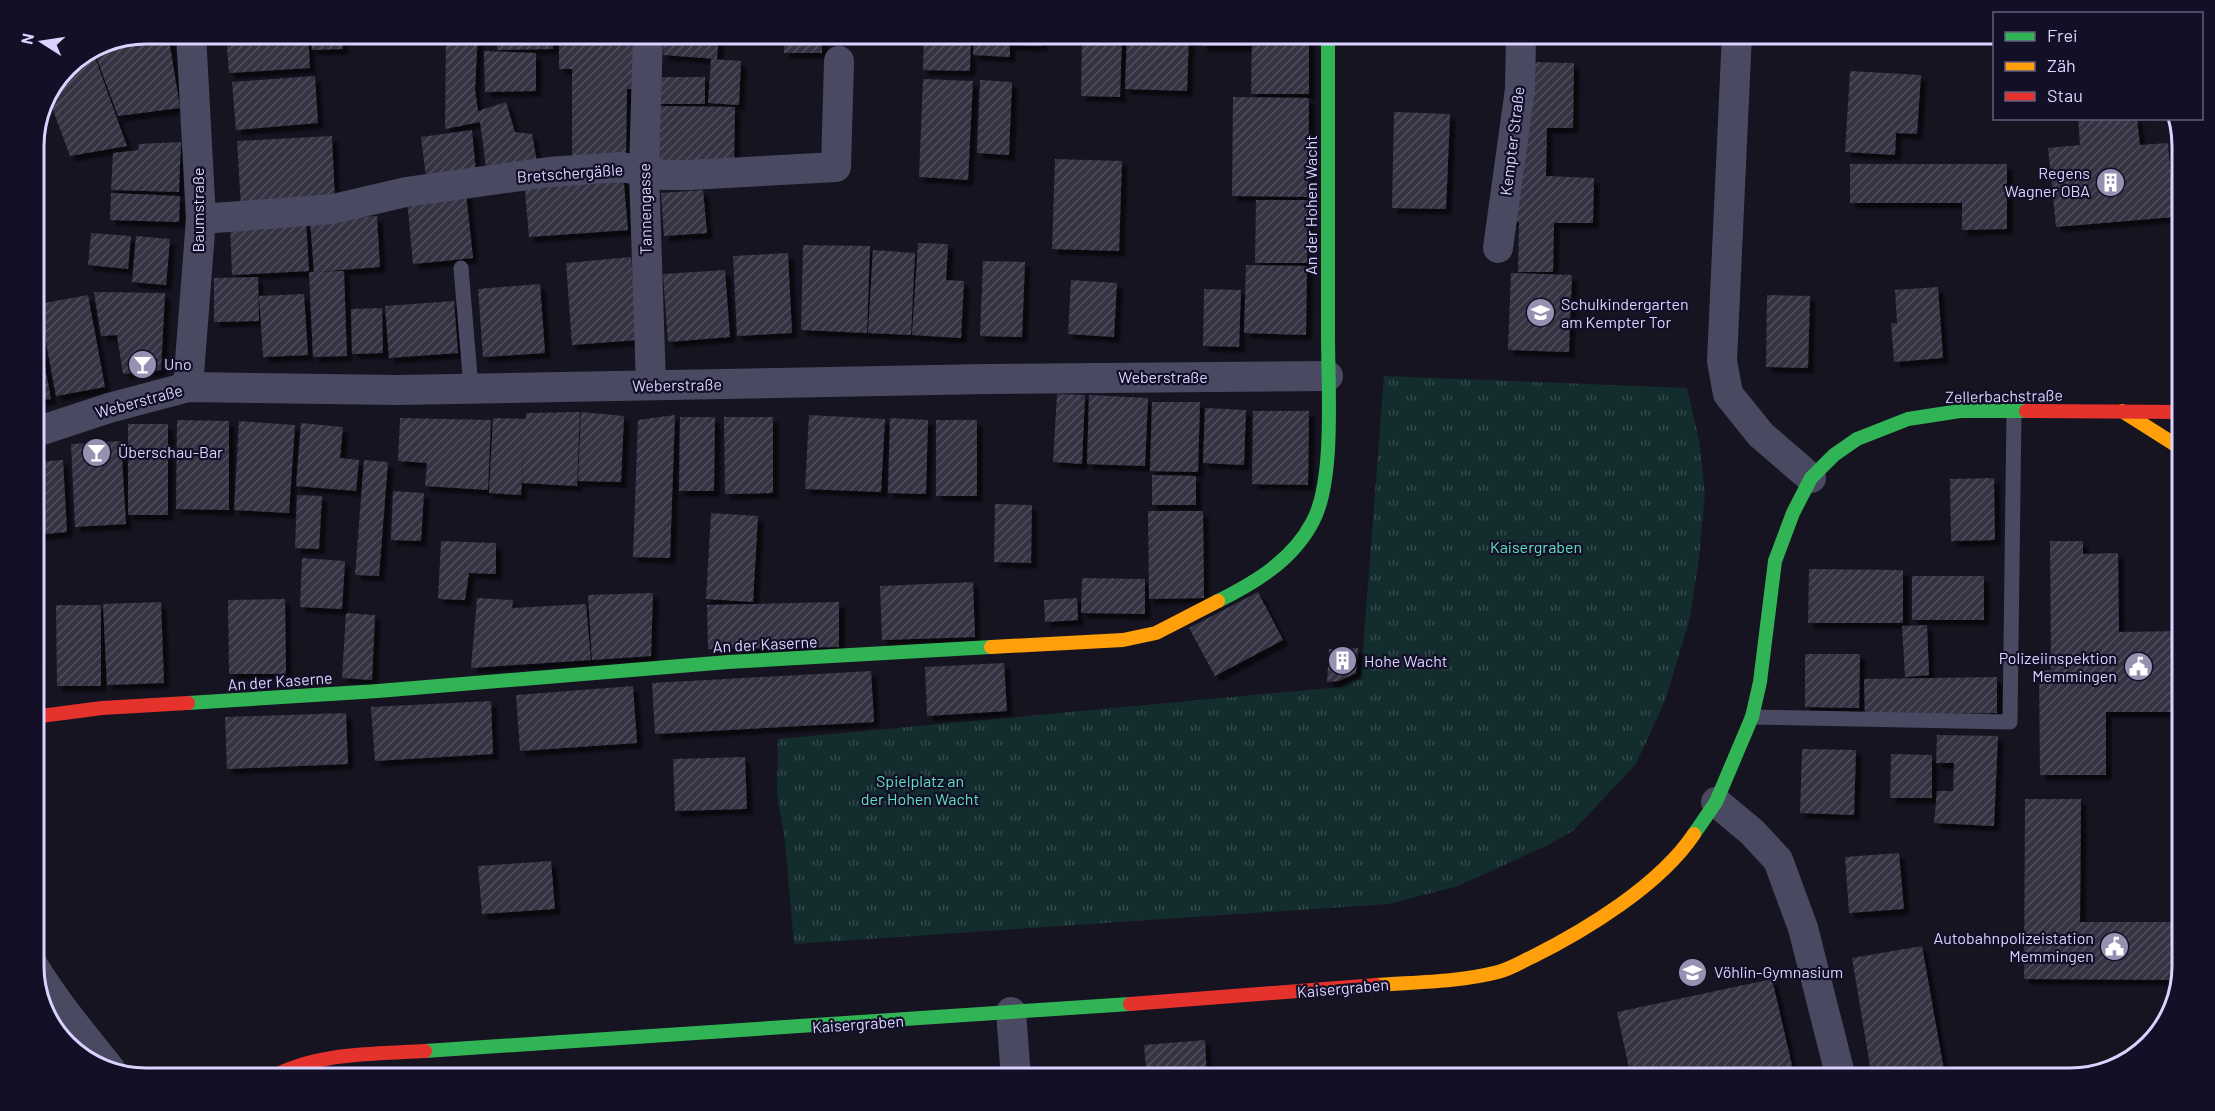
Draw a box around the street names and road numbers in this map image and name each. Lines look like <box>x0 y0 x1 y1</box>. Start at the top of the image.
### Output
street label: Kempter Straße <box>1495 85 1528 197</box>
street label: An der Hohen Wacht <box>1301 135 1320 275</box>
street label: Bretschergäßle <box>516 159 624 186</box>
street label: Tannengasse <box>634 163 655 255</box>
street label: Baumstraße <box>188 168 207 252</box>
street label: Weberstraße <box>1118 367 1208 386</box>
street label: Weberstraße <box>632 374 722 395</box>
street label: Weberstraße <box>93 380 185 421</box>
street label: Zellerbachstraße <box>1945 385 2063 406</box>
street label: An der Kaserne <box>712 631 818 656</box>
street label: An der Kaserne <box>227 667 333 694</box>
street label: Kaisergraben <box>1296 974 1390 1001</box>
street label: Kaisergraben <box>811 1011 905 1036</box>

